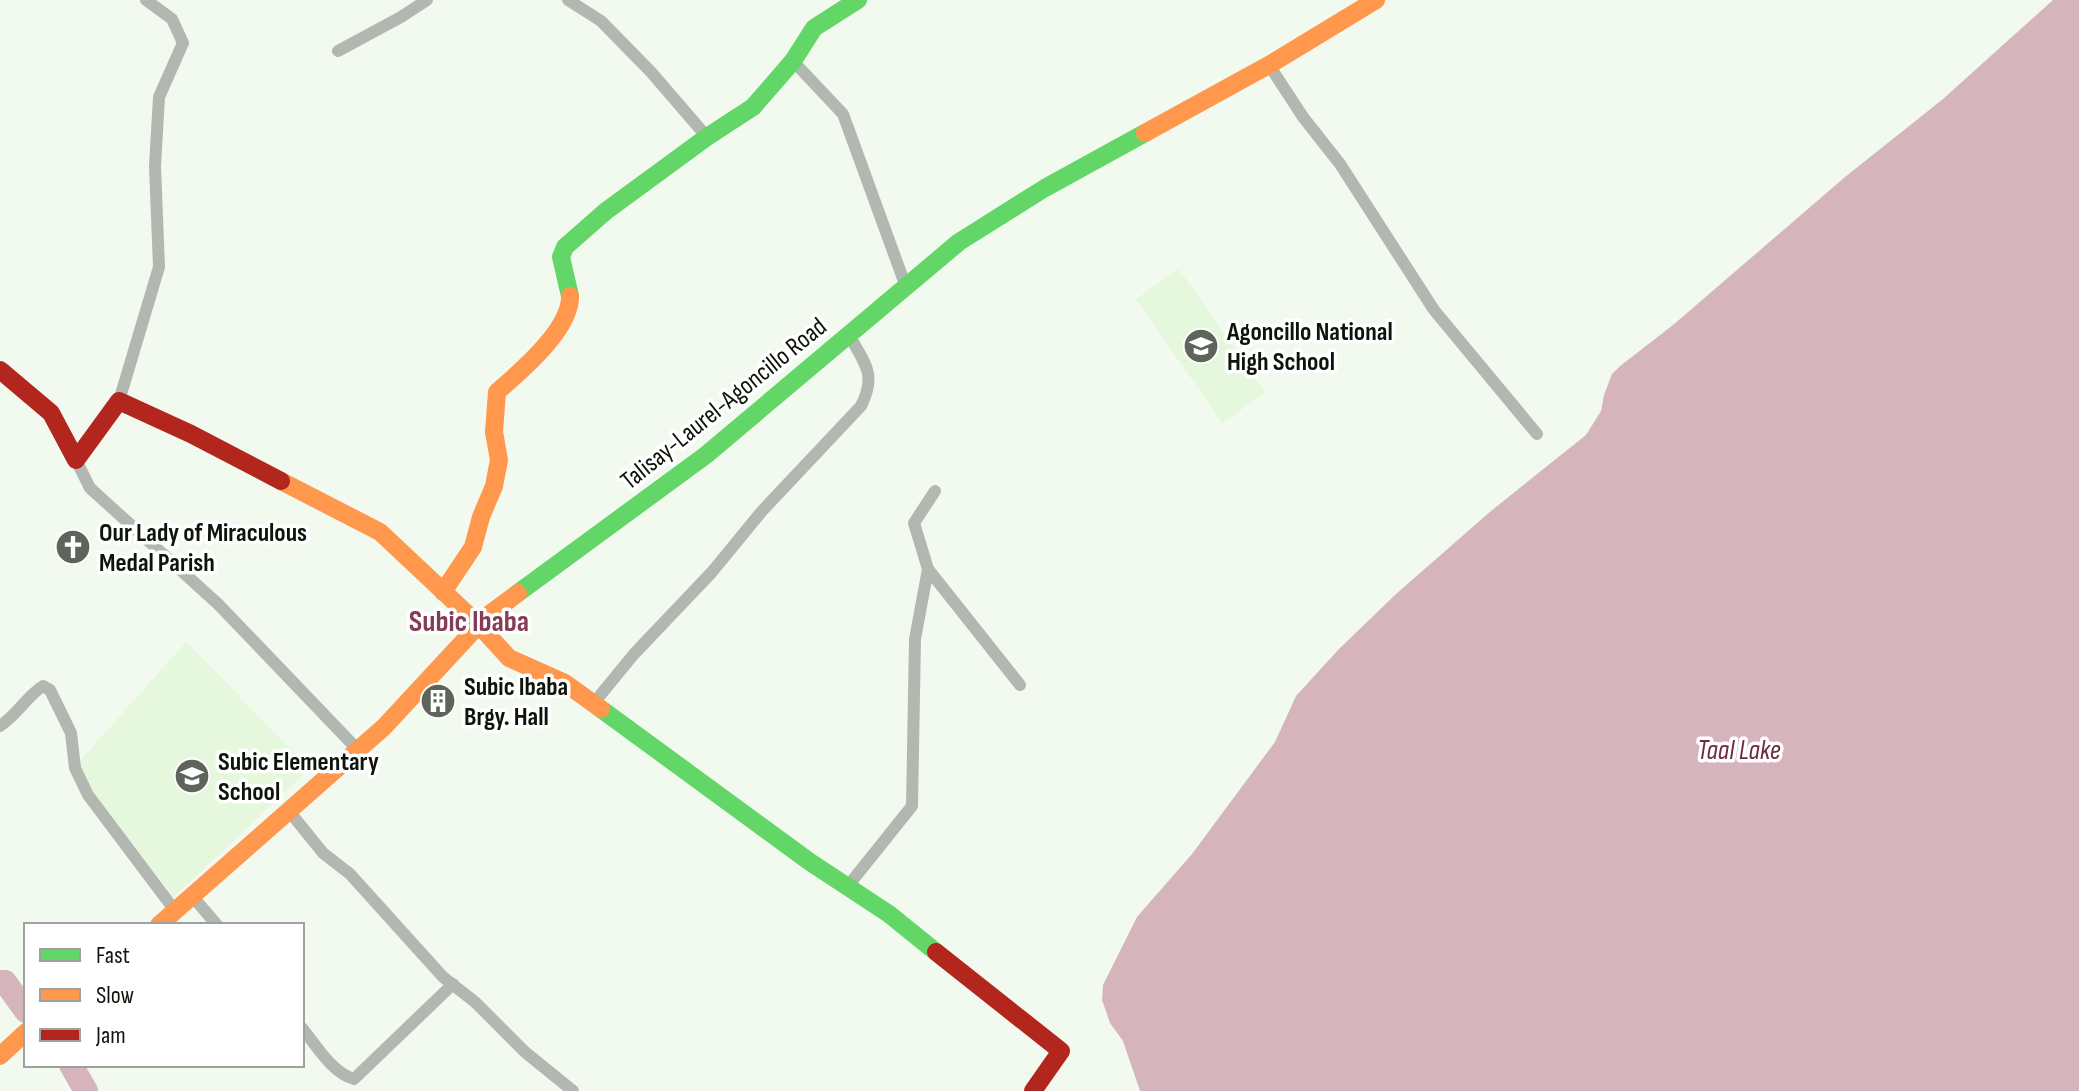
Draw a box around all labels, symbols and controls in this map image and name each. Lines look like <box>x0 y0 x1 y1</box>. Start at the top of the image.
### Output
street label: Talisay-Laurel-Agoncillo Road <box>615 312 833 497</box>
place label: Agoncillo National High School <box>1226 317 1393 378</box>
school or university icon: Agoncillo National High School <box>1182 327 1220 365</box>
place label: Our Lady of Miraculous Medal Parish <box>99 518 307 579</box>
church icon: Our Lady of Miraculous Medal Parish <box>54 528 92 566</box>
district label: Subic Ibaba <box>409 604 529 640</box>
place label: Subic Ibaba Brgy. Hall <box>464 672 568 733</box>
building icon: Subic Ibaba Brgy. Hall <box>419 682 457 720</box>
water label: Taal Lake <box>1697 734 1781 767</box>
place label: Subic Elementary School <box>218 747 379 808</box>
school or university icon: Subic Elementary School <box>173 757 211 795</box>
legend <box>24 923 304 1067</box>
text: Fast <box>96 941 130 970</box>
text: Slow <box>96 981 134 1010</box>
text: Jam <box>95 1021 126 1050</box>

